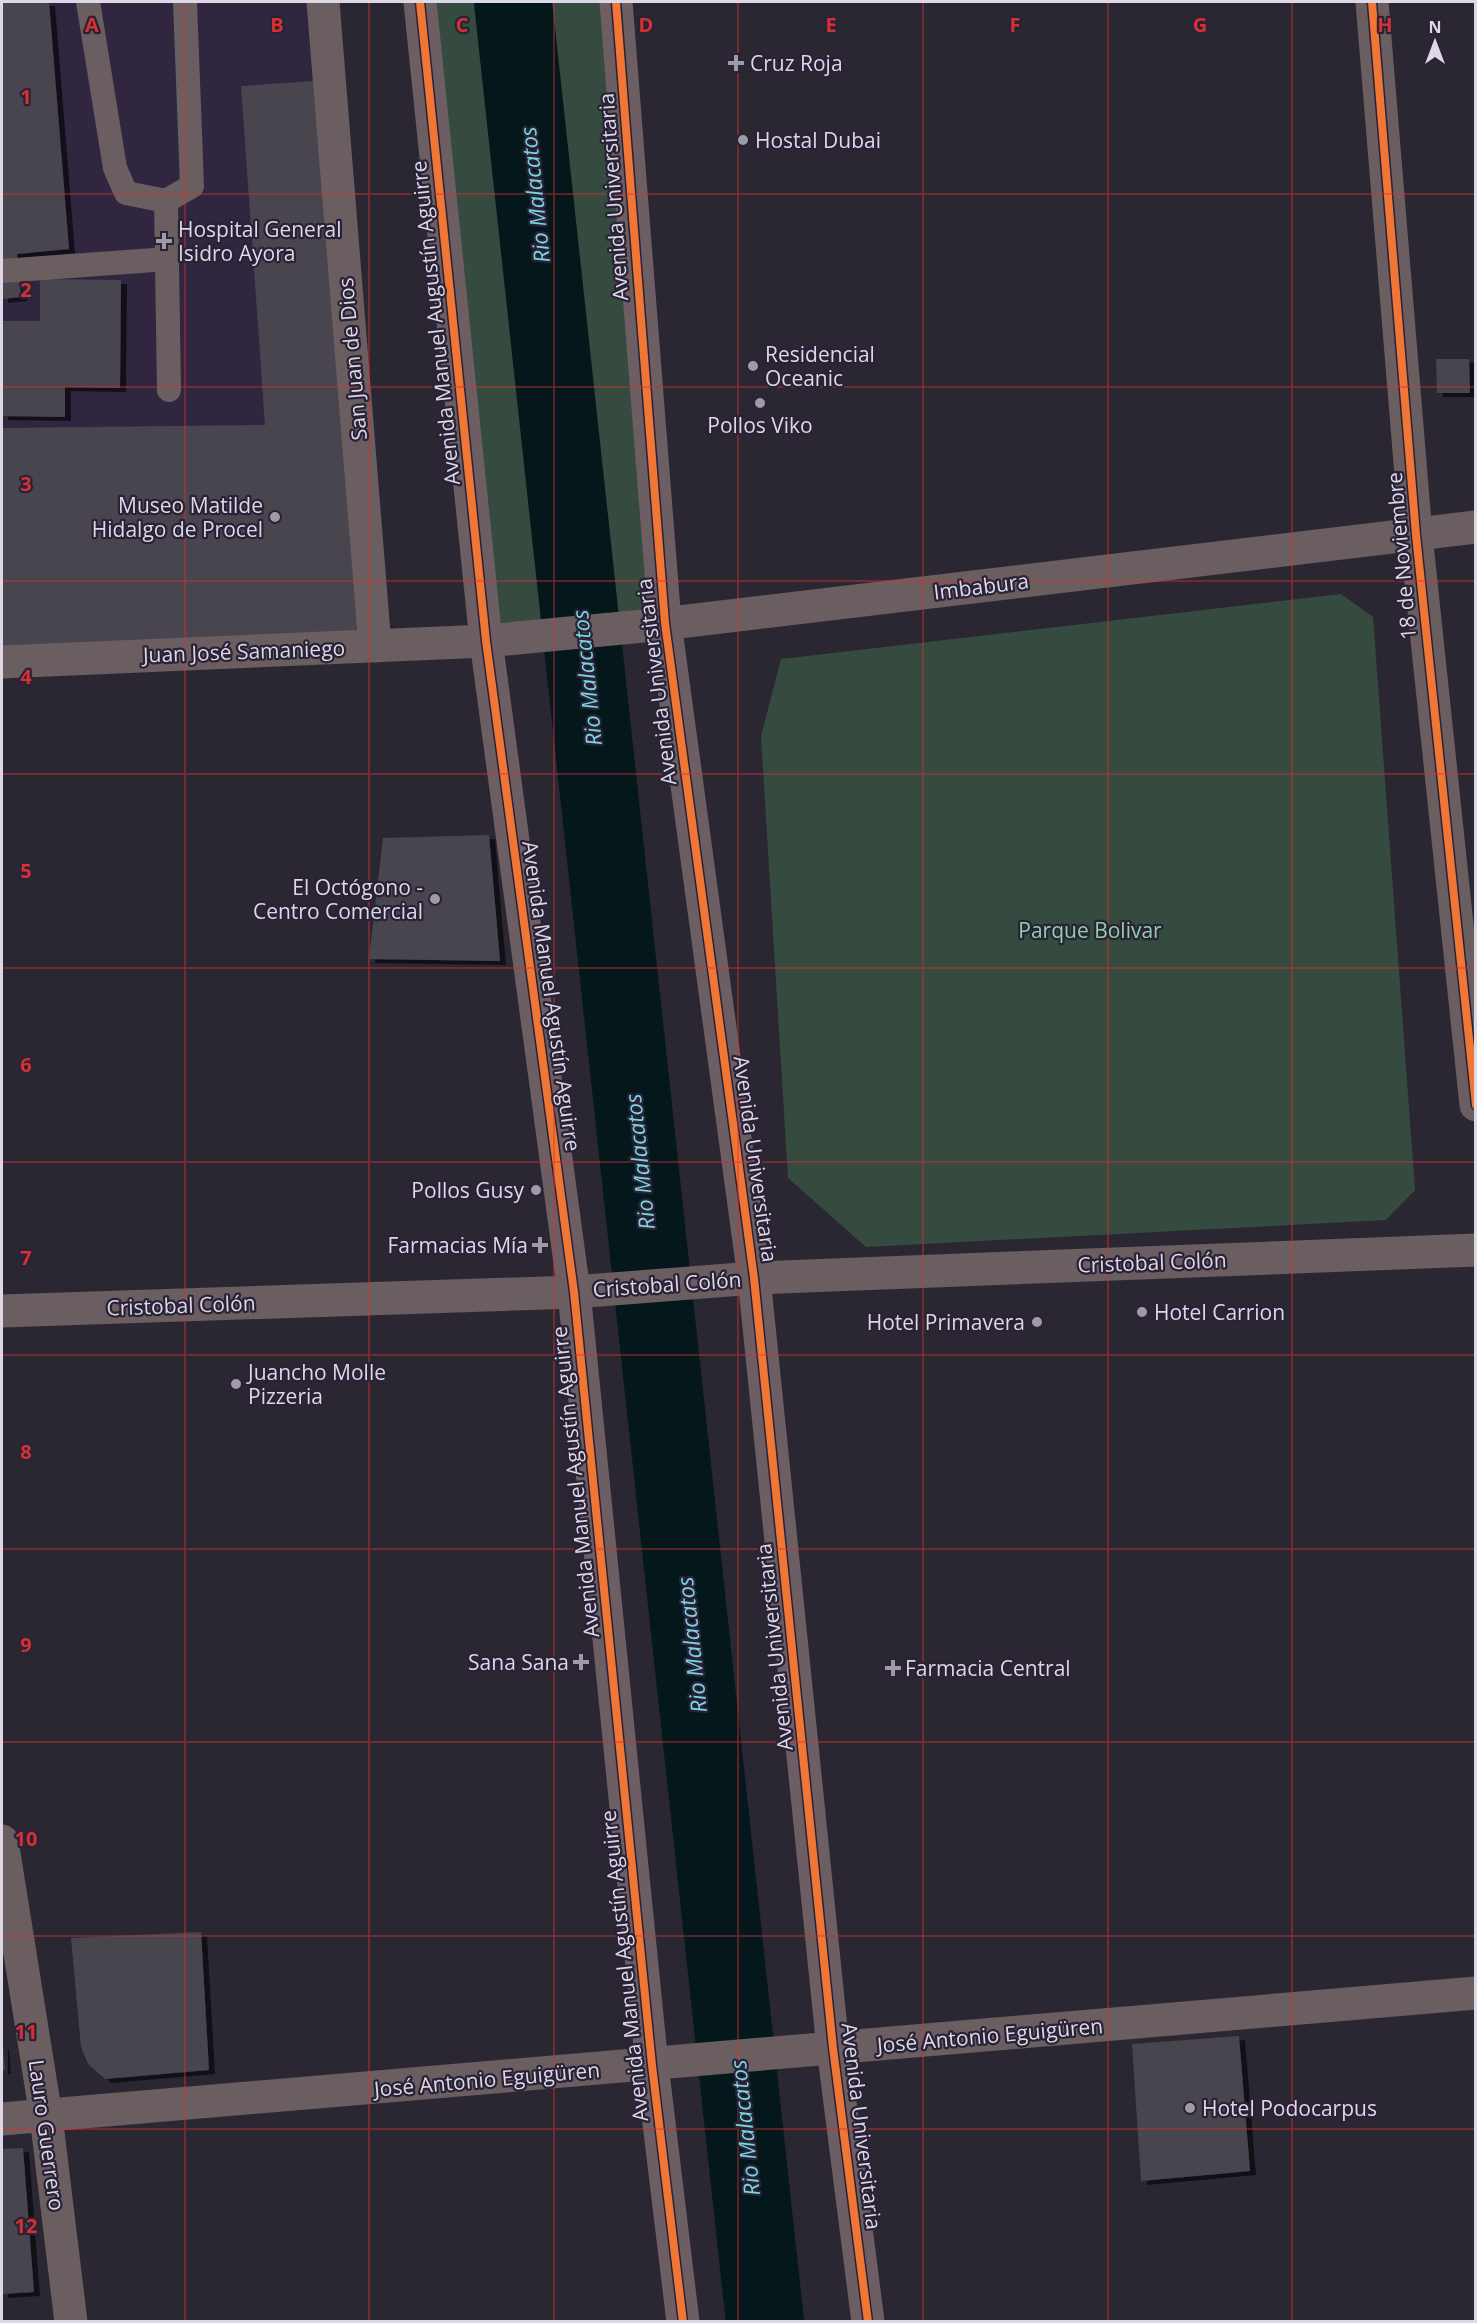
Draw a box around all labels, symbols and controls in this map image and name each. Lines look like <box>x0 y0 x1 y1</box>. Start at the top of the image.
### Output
text: A <box>85 11 99 38</box>
text: B <box>270 11 284 38</box>
text: C <box>456 11 469 38</box>
text: D <box>639 11 653 38</box>
text: E <box>825 11 837 38</box>
text: F <box>1010 11 1020 38</box>
text: G <box>1193 11 1207 38</box>
text: H <box>1377 11 1393 38</box>
north arrow <box>1405 12 1465 72</box>
text: N <box>1428 16 1442 38</box>
place label: Cruz Roja <box>750 49 843 77</box>
marker: Cruz Roja <box>727 54 745 72</box>
text: 1 <box>20 83 32 110</box>
street label: Avenida Universitaria <box>592 92 634 302</box>
water label: Rio Malacatos <box>512 125 556 264</box>
place label: Hostal Dubai <box>755 126 881 154</box>
marker: Hostal Dubai <box>736 133 750 147</box>
street label: Avenida Manuel Augustín Aguirre <box>404 159 466 487</box>
place label: Hospital General Isidro Ayora <box>178 215 341 267</box>
marker: Hospital General Isidro Ayora <box>155 232 173 250</box>
text: 2 <box>20 276 32 303</box>
street label: San Juan de Dios <box>331 276 373 442</box>
place label: Residencial Oceanic <box>765 340 875 392</box>
marker: Residencial Oceanic <box>746 359 760 373</box>
marker: Pollos Viko <box>753 396 767 410</box>
place label: Pollos Viko <box>707 411 813 439</box>
text: 3 <box>20 470 32 497</box>
street label: 18 de Noviembre <box>1380 471 1422 641</box>
place label: Museo Matilde Hidalgo de Procel <box>92 491 263 543</box>
marker: Museo Matilde Hidalgo de Procel <box>268 510 282 524</box>
street label: Imbabura <box>932 566 1030 606</box>
street label: Avenida Universitaria <box>629 577 683 787</box>
water label: Rio Malacatos <box>564 608 608 747</box>
street label: Juan José Samaniego <box>140 633 346 669</box>
text: 4 <box>20 663 32 690</box>
street label: Avenida Manuel Agustín Aguirre <box>516 839 588 1153</box>
text: 5 <box>20 857 32 884</box>
place label: El Octógono - Centro Comercial <box>253 873 423 925</box>
marker: El Octógono - Centro Comercial <box>428 892 442 906</box>
park label: Parque Bolivar <box>1018 916 1162 944</box>
text: 6 <box>20 1051 32 1078</box>
street label: Avenida Universitaria <box>728 1054 784 1264</box>
water label: Rio Malacatos <box>617 1092 661 1231</box>
place label: Pollos Gusy <box>411 1176 524 1204</box>
marker: Pollos Gusy <box>529 1183 543 1197</box>
place label: Farmacias Mía <box>387 1231 528 1259</box>
marker: Farmacias Mía <box>533 1238 547 1252</box>
text: 7 <box>20 1244 32 1271</box>
street label: Cristobal Colón <box>1077 1245 1227 1279</box>
street label: Cristobal Colón <box>592 1265 742 1303</box>
street label: Cristobal Colón <box>106 1288 256 1322</box>
place label: Hotel Carrion <box>1154 1298 1285 1326</box>
marker: Hotel Carrion <box>1135 1305 1149 1319</box>
place label: Hotel Primavera <box>867 1308 1025 1336</box>
marker: Hotel Primavera <box>1030 1315 1044 1329</box>
street label: Avenida Manuel Agustín Aguirre <box>545 1325 605 1639</box>
place label: Juancho Molle Pizzeria <box>246 1358 386 1410</box>
marker: Juancho Molle Pizzeria <box>229 1377 243 1391</box>
text: 8 <box>20 1438 32 1465</box>
street label: Avenida Universitaria <box>749 1542 799 1752</box>
water label: Rio Malacatos <box>669 1575 713 1714</box>
text: 9 <box>20 1631 32 1658</box>
place label: Sana Sana <box>468 1648 569 1676</box>
place label: Farmacia Central <box>905 1654 1071 1682</box>
marker: Sana Sana <box>574 1655 588 1669</box>
marker: Farmacia Central <box>886 1661 900 1675</box>
street label: Avenida Manuel Agustín Aguirre <box>594 1809 654 2123</box>
text: 10 <box>15 1825 37 1852</box>
street label: José Antonio Eguigüren <box>874 2011 1104 2059</box>
text: 11 <box>15 2018 37 2045</box>
street label: Avenida Universitaria <box>835 2021 889 2231</box>
street label: José Antonio Eguigüren <box>371 2055 601 2103</box>
street label: Lauro Guerrero <box>23 2058 71 2212</box>
water label: Rio Malacatos <box>722 2058 766 2197</box>
place label: Hotel Podocarpus <box>1202 2094 1377 2122</box>
marker: Hotel Podocarpus <box>1183 2101 1197 2115</box>
text: 12 <box>15 2212 37 2239</box>

